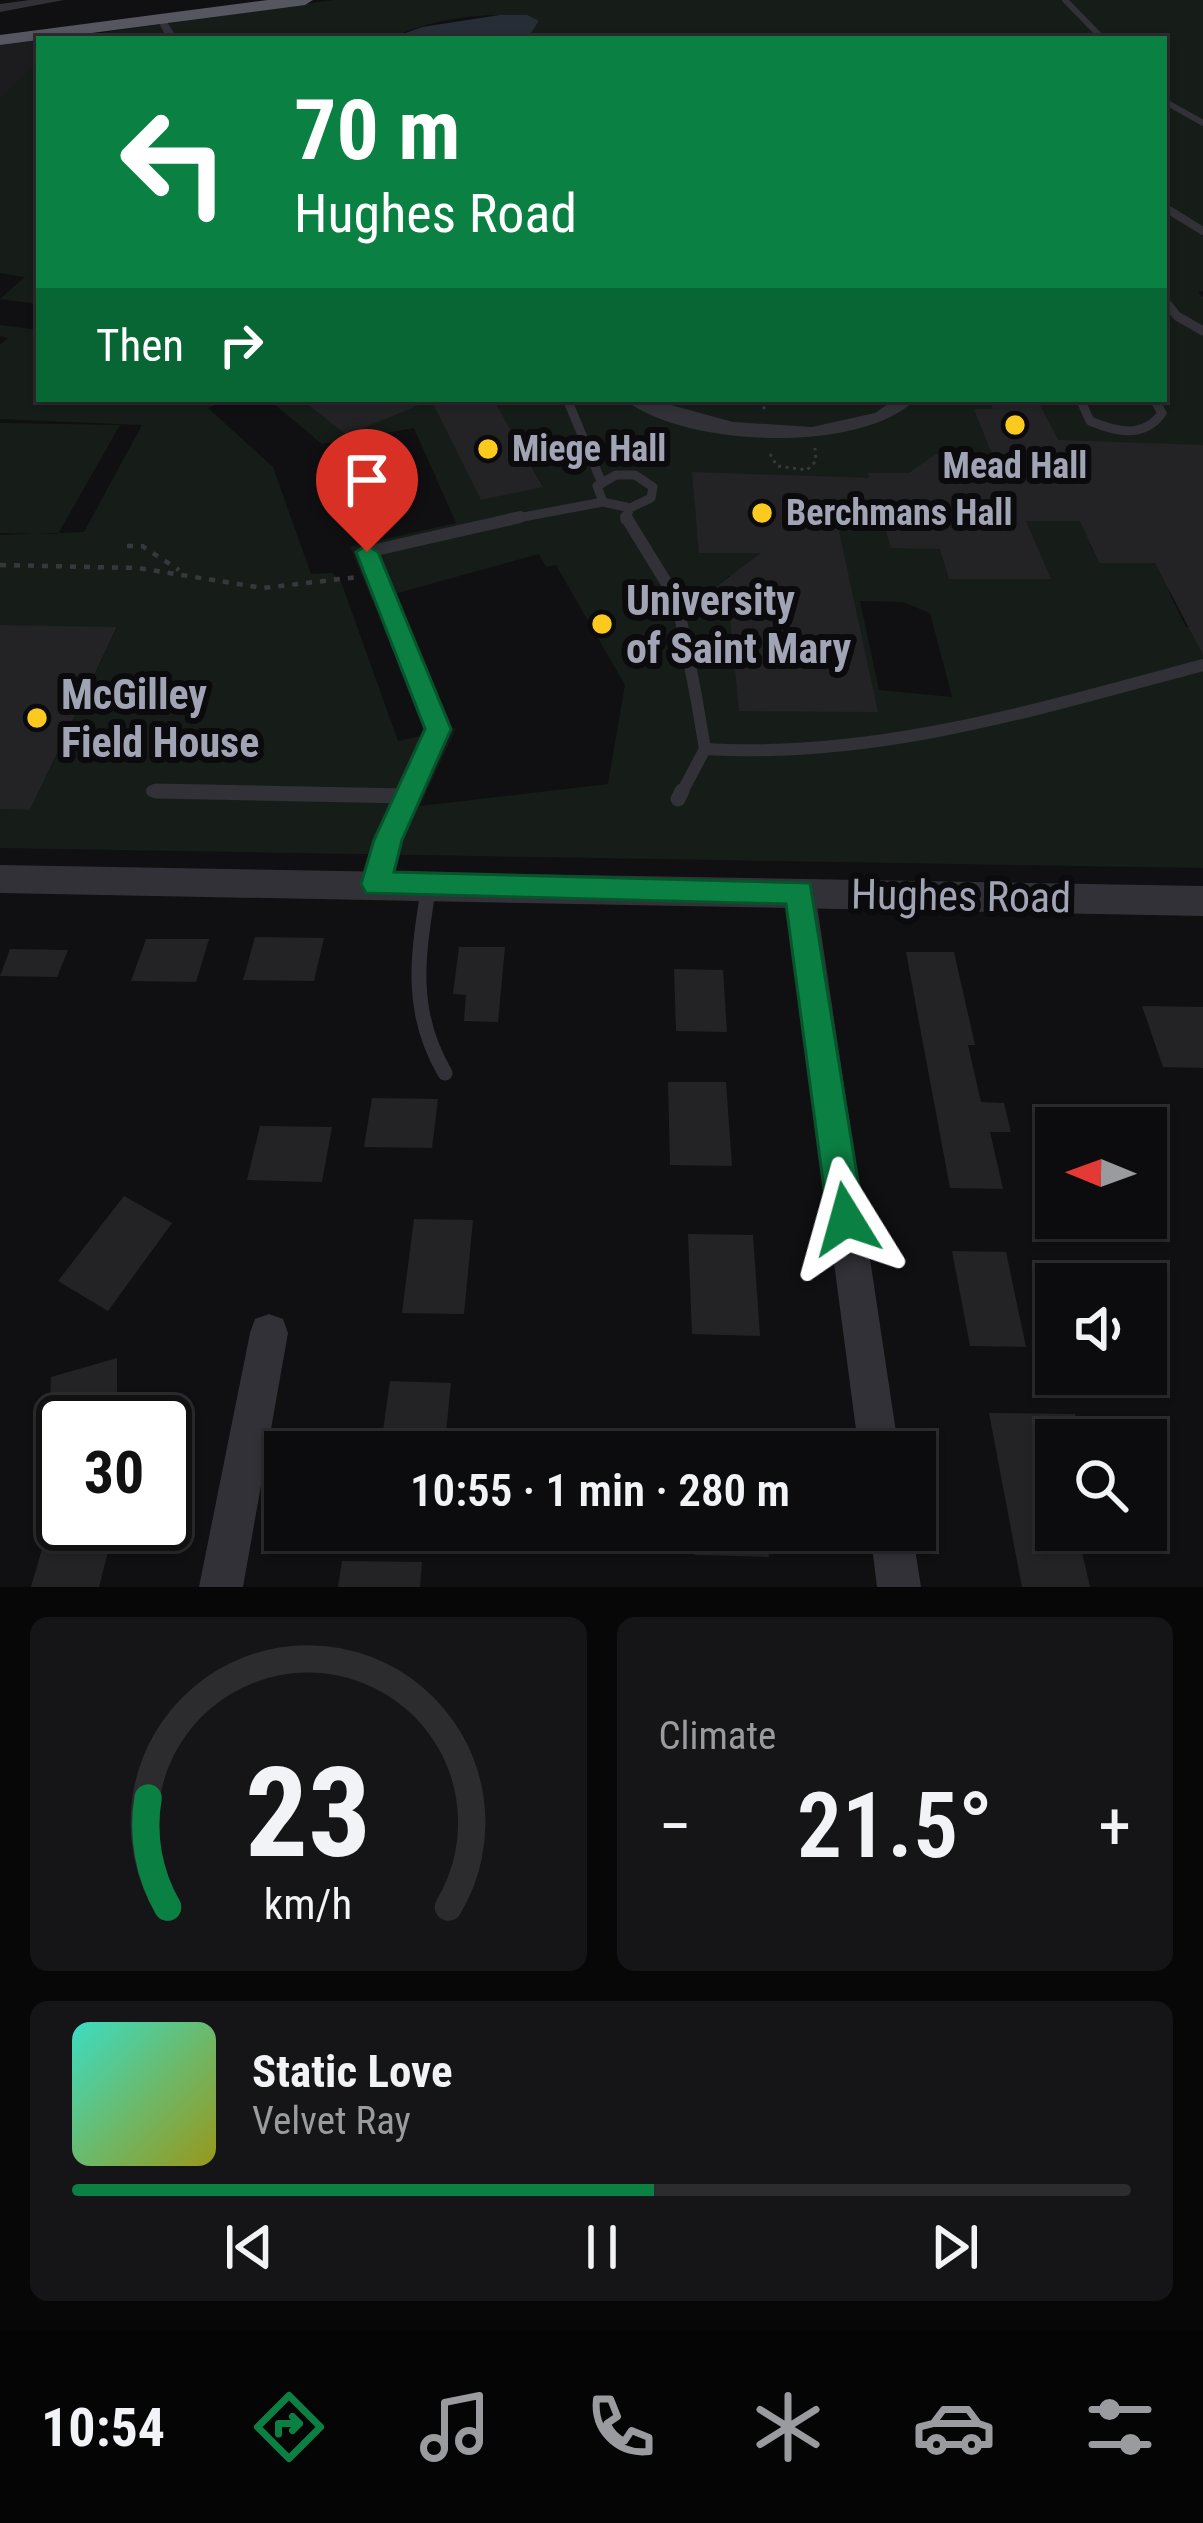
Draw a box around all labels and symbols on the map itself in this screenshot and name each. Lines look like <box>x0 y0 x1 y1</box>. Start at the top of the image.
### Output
marker: Mead Hall <box>1002 412 1028 438</box>
place label: Miege Hall <box>512 428 666 470</box>
pin <box>316 429 418 552</box>
marker: Miege Hall <box>475 436 501 462</box>
place label: Mead Hall <box>943 445 1087 487</box>
place label: Berchmans Hall <box>786 492 1013 534</box>
marker: Berchmans Hall <box>749 500 775 526</box>
place label: University of Saint Mary <box>626 576 852 673</box>
marker: University of Saint Mary <box>589 611 615 637</box>
place label: McGilley Field House <box>61 670 259 767</box>
marker: McGilley Field House <box>24 705 50 731</box>
street label: Hughes Road <box>851 870 1071 922</box>
north arrow <box>1035 1107 1167 1239</box>
position arrow <box>783 1156 909 1282</box>
speed limit sign: 30 <box>36 1395 192 1551</box>

